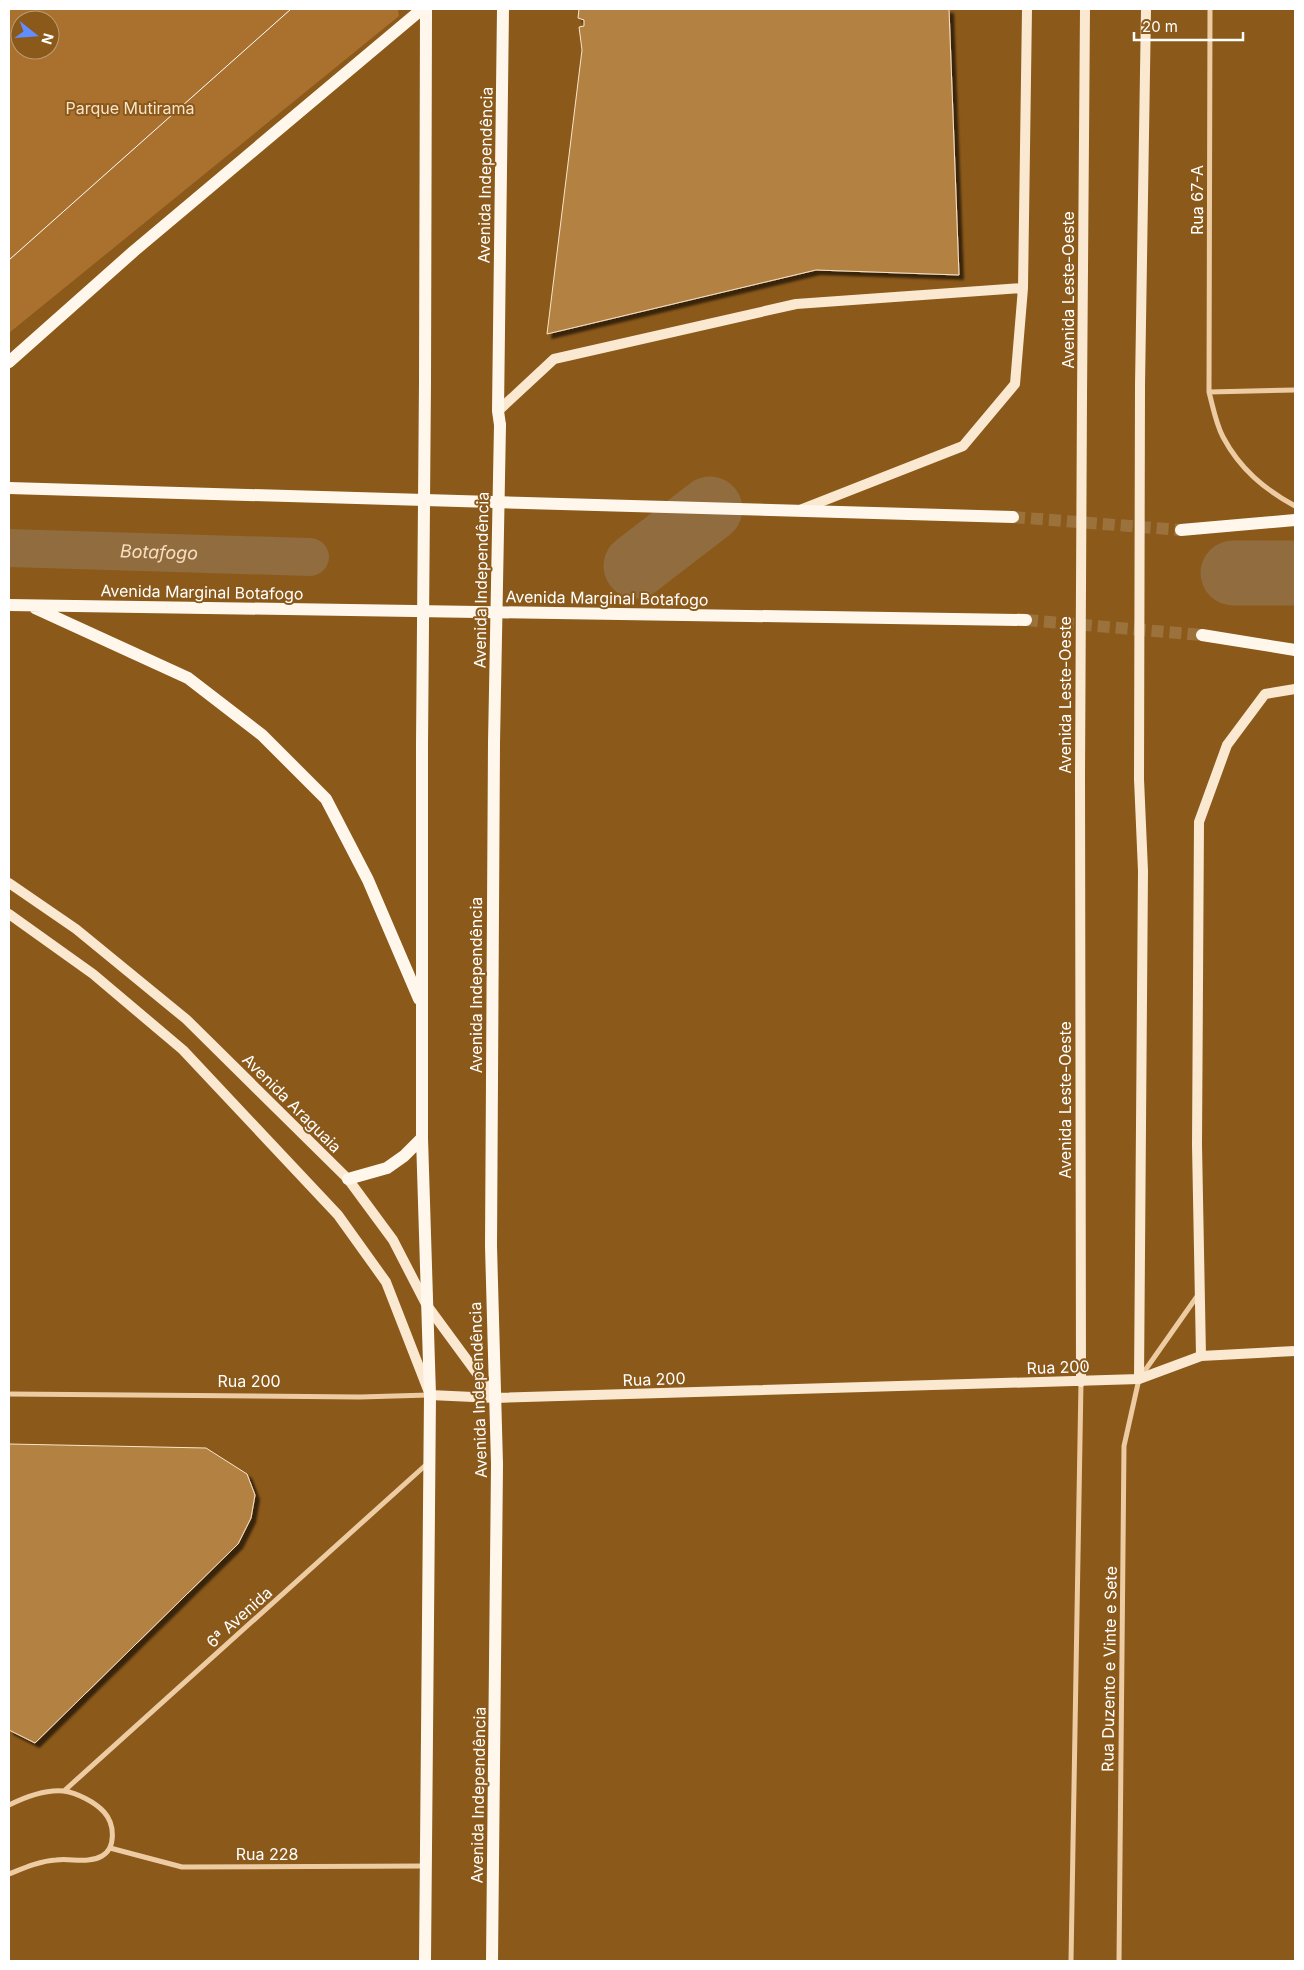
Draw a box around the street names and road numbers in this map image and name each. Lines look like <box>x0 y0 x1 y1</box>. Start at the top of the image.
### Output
street label: Avenida Independência <box>473 87 497 263</box>
street label: Rua 67-A <box>1187 165 1207 235</box>
street label: Avenida Leste-Oeste <box>1058 211 1078 369</box>
street label: Avenida Independência <box>469 492 493 668</box>
street label: Avenida Marginal Botafogo <box>100 580 304 604</box>
street label: Avenida Marginal Botafogo <box>505 586 709 610</box>
street label: Avenida Leste-Oeste <box>1055 616 1075 774</box>
street label: Avenida Independência <box>466 897 486 1073</box>
street label: Avenida Leste-Oeste <box>1055 1021 1075 1179</box>
street label: Avenida Araguaia <box>238 1049 346 1157</box>
street label: Avenida Independência <box>465 1301 491 1479</box>
street label: Rua 200 <box>1026 1356 1090 1378</box>
street label: Rua 200 <box>622 1368 686 1390</box>
street label: Rua 200 <box>217 1371 281 1391</box>
street label: Rua Duzento e Vinte e Sete <box>1097 1566 1121 1772</box>
street label: 6ª Avenida <box>202 1582 276 1652</box>
street label: Avenida Independência <box>466 1707 490 1883</box>
street label: Rua 228 <box>236 1844 298 1864</box>

